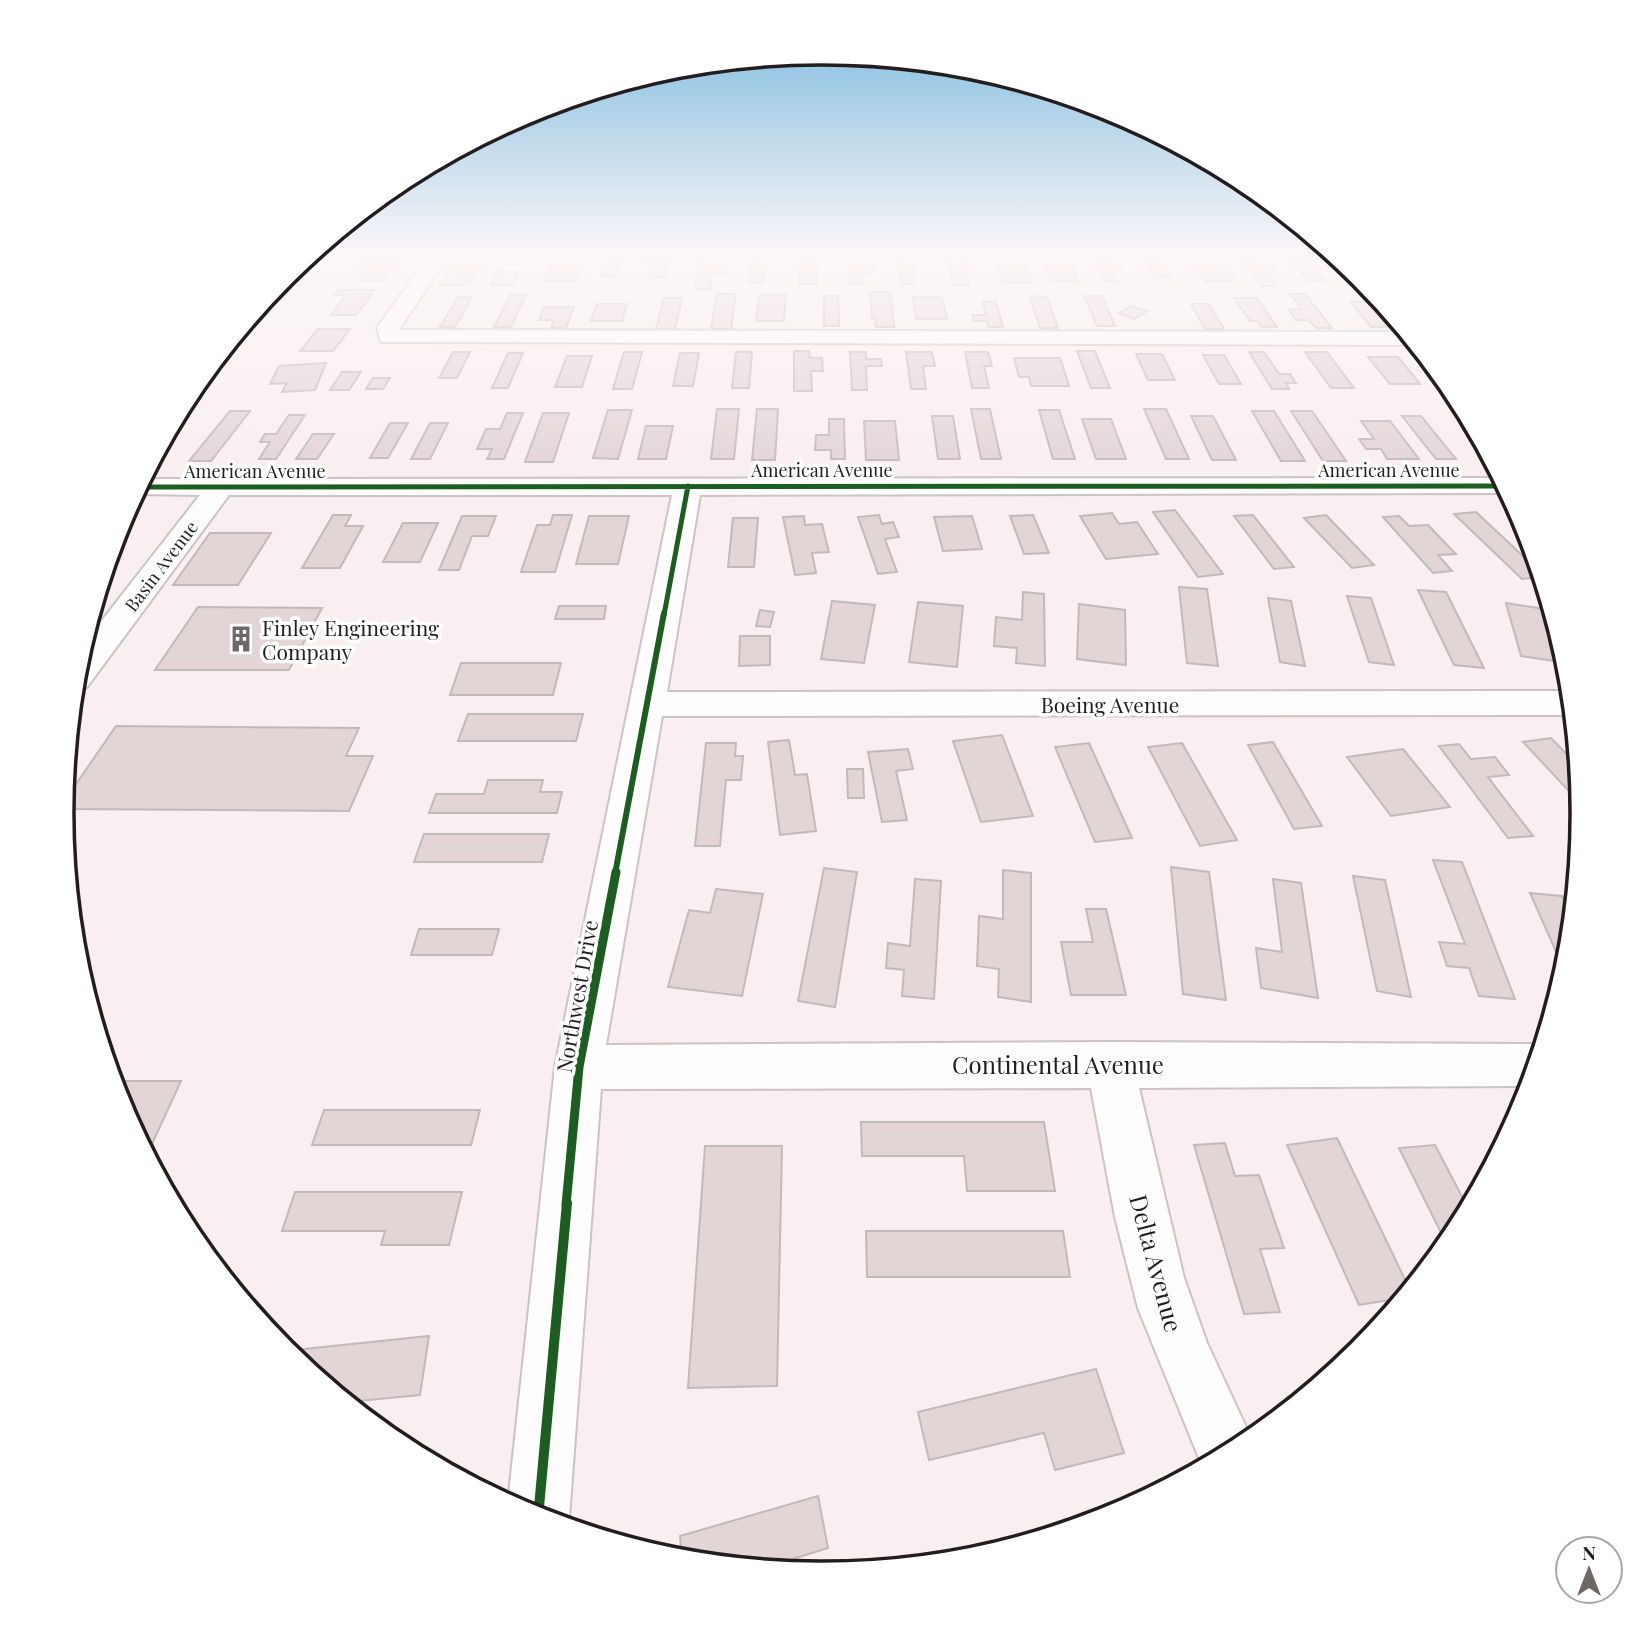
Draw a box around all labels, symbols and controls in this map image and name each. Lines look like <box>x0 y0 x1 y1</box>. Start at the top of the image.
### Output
street label: American Avenue <box>750 458 893 482</box>
street label: American Avenue <box>1317 458 1460 482</box>
street label: American Avenue <box>183 459 326 483</box>
street label: Basin Avenue <box>119 516 203 616</box>
place label: Finley Engineering Company <box>262 613 439 665</box>
building icon: Finley Engineering Company <box>226 624 256 654</box>
street label: Boeing Avenue <box>1041 690 1179 718</box>
street label: Northwest Drive <box>549 917 603 1075</box>
street label: Continental Avenue <box>952 1048 1164 1080</box>
street label: Delta Avenue <box>1123 1191 1191 1335</box>
north arrow <box>1554 1535 1624 1605</box>
text: N <box>1582 1539 1596 1565</box>

